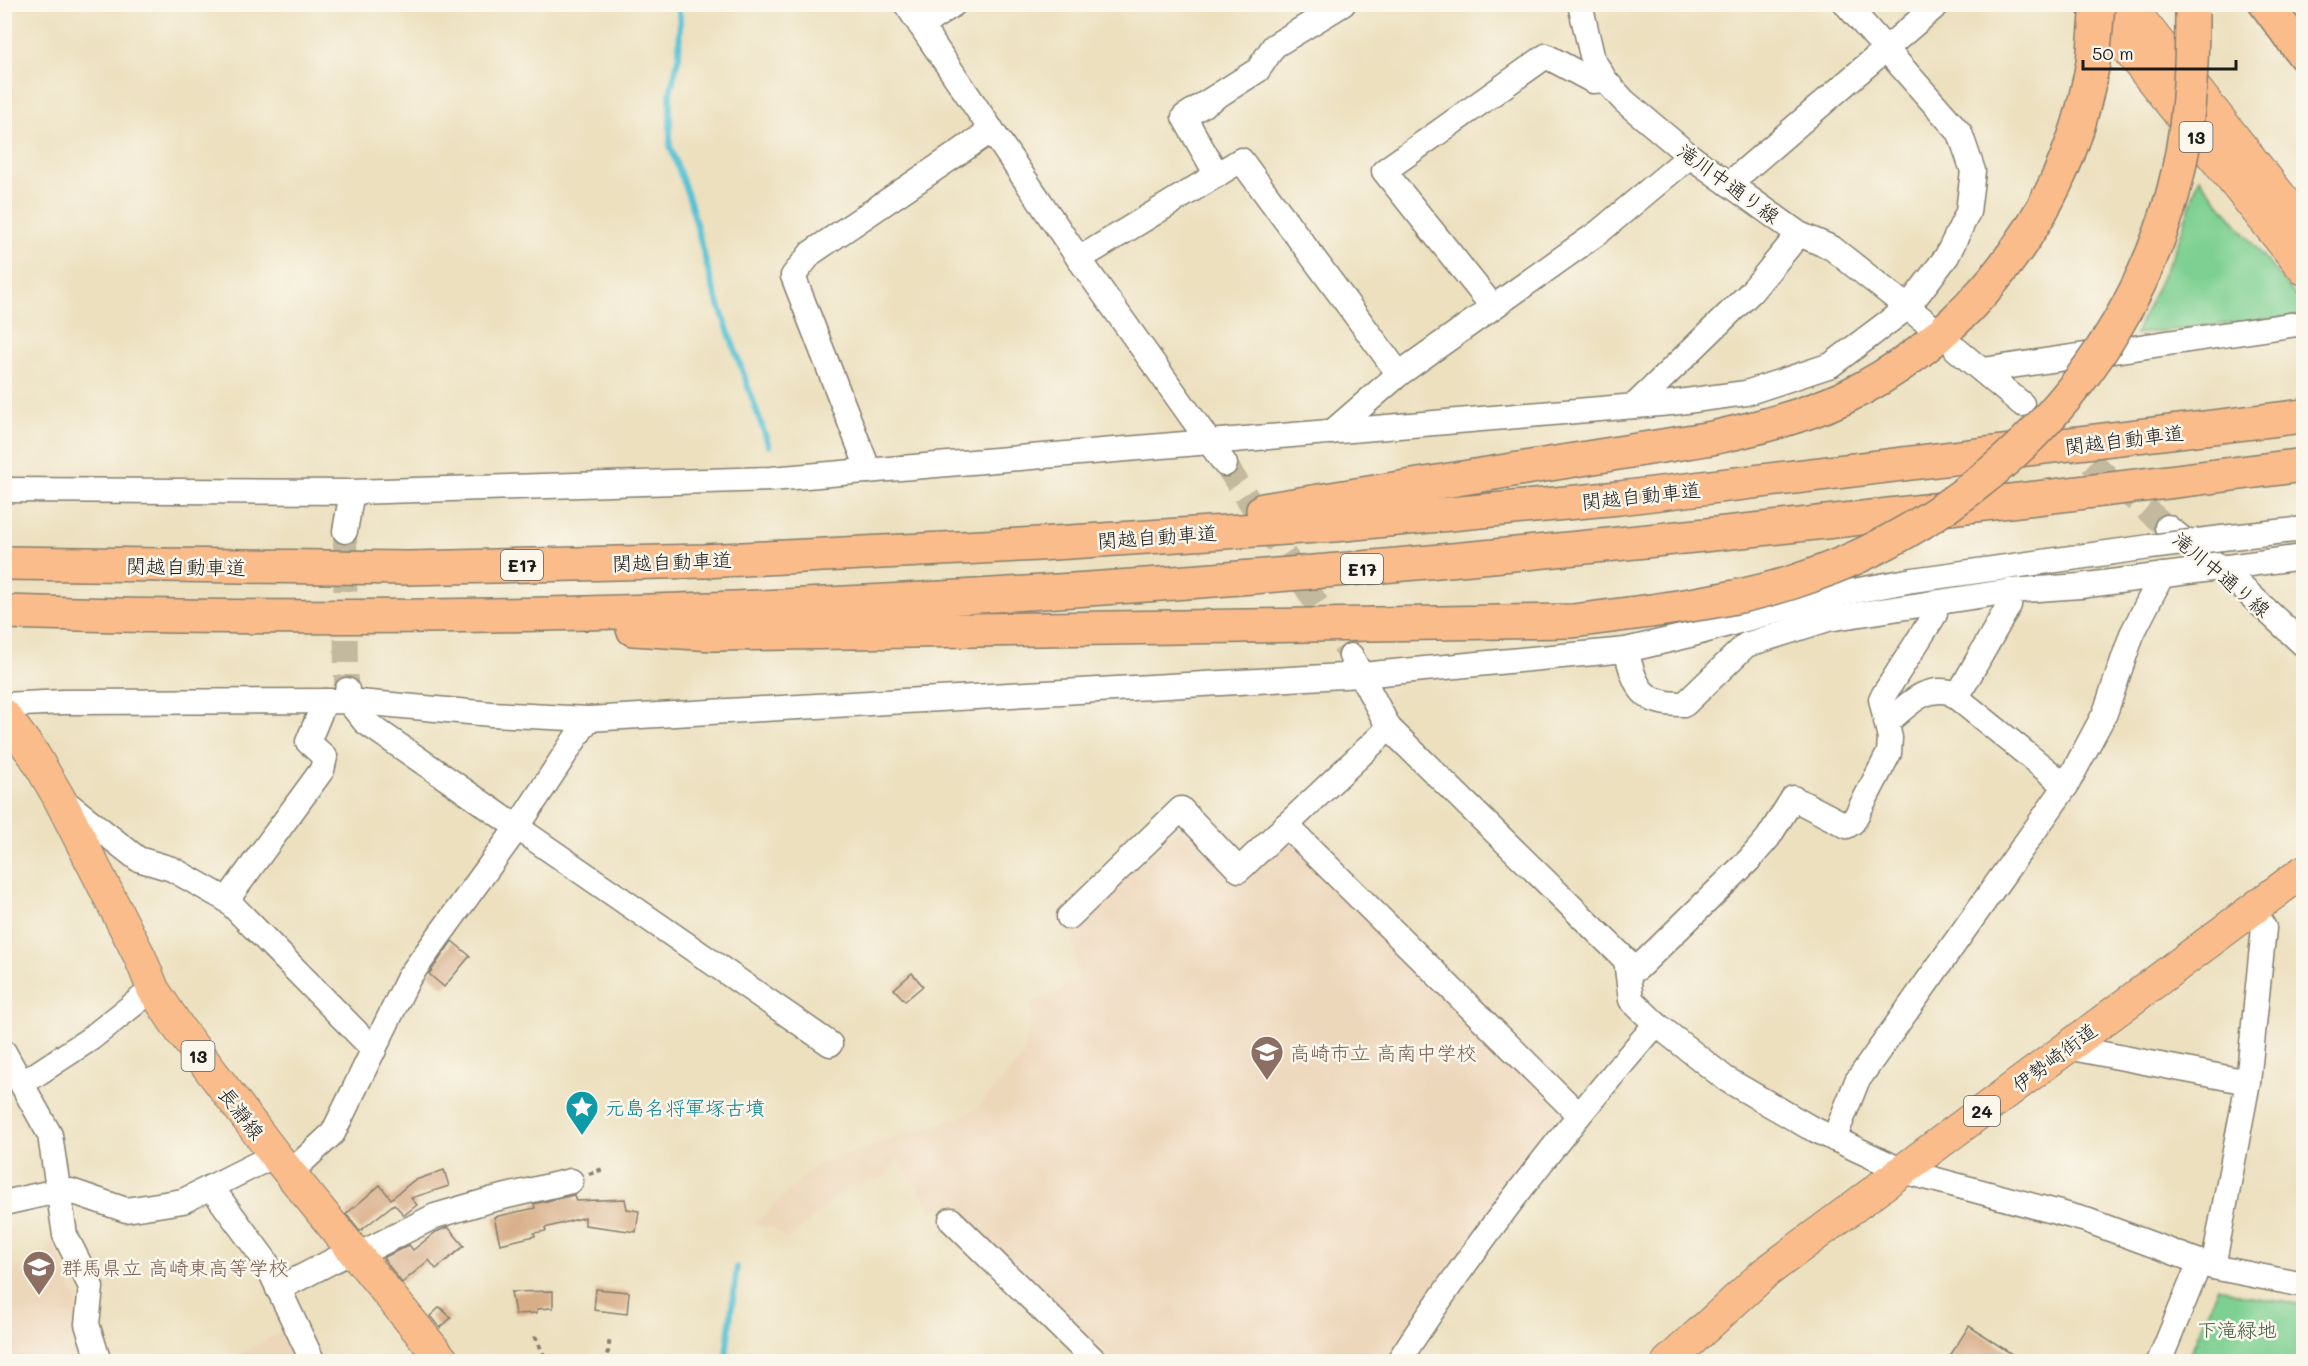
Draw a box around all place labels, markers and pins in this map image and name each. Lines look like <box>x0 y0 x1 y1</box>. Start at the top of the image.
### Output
school or university icon: 高崎市立 高南中学校 <box>1249 1034 1285 1081</box>
place label: 高崎市立 高南中学校 <box>1290 1039 1476 1065</box>
place icon: 元島名将軍塚古墳 <box>564 1089 600 1136</box>
place label: 元島名将軍塚古墳 <box>605 1094 765 1120</box>
school or university icon: 群馬県立 高崎東高等学校 <box>21 1249 57 1296</box>
place label: 群馬県立 高崎東高等学校 <box>62 1254 288 1280</box>

